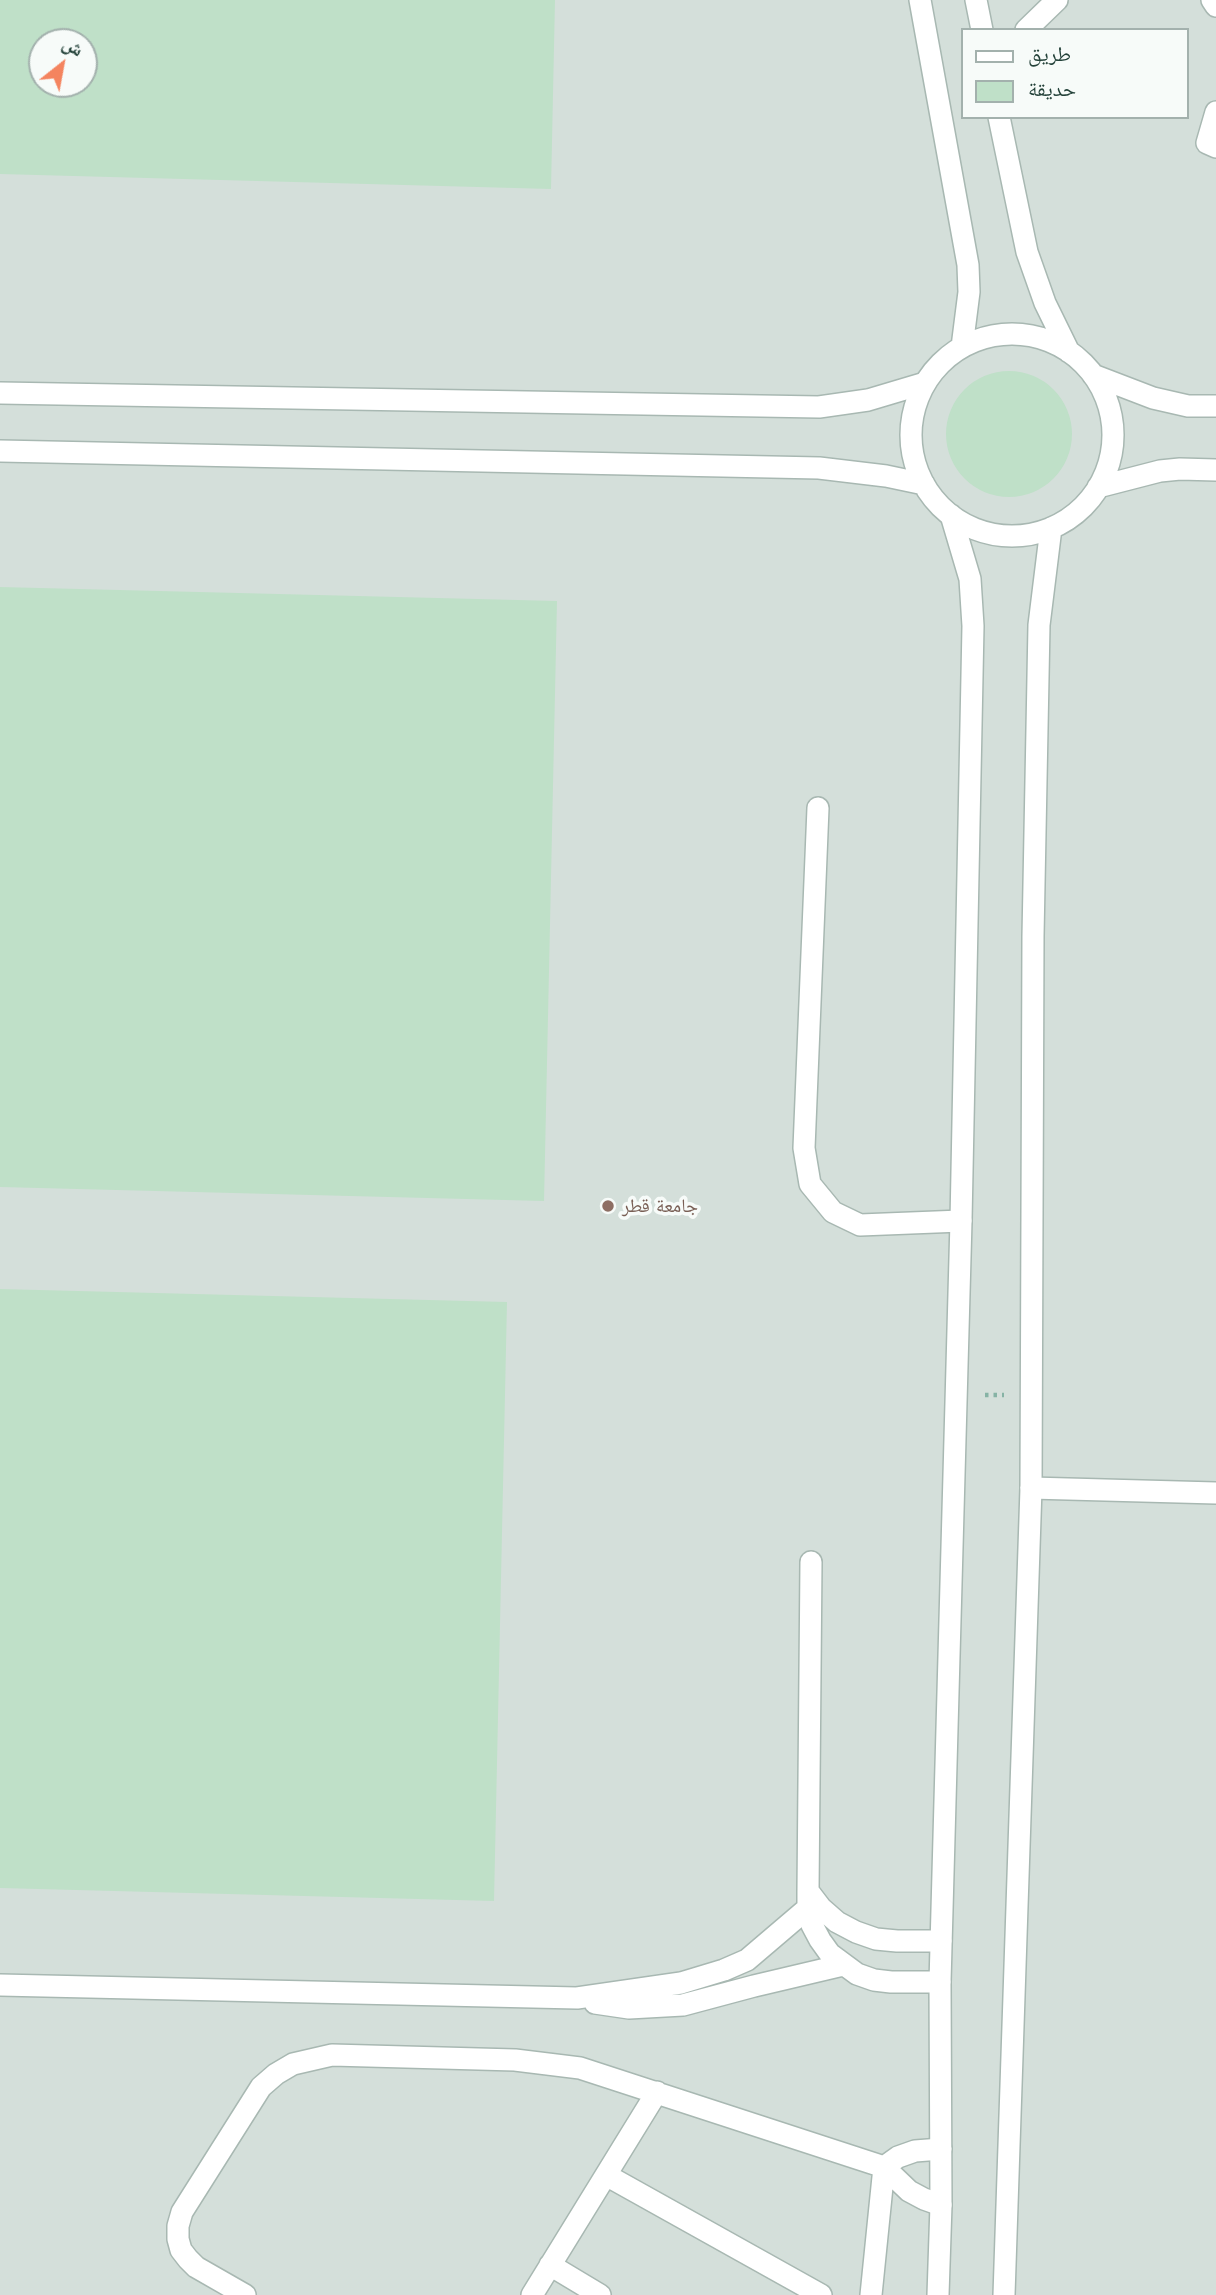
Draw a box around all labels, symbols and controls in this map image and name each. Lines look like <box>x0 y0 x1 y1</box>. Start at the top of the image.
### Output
north arrow <box>28 28 98 98</box>
legend <box>960 28 1188 119</box>
text: ش <box>58 31 88 61</box>
text: طريق <box>1028 41 1071 66</box>
text: حديقة <box>1028 76 1076 101</box>
place label: جامعة قطر <box>622 1195 698 1217</box>
marker: جامعة قطر <box>600 1198 616 1214</box>

